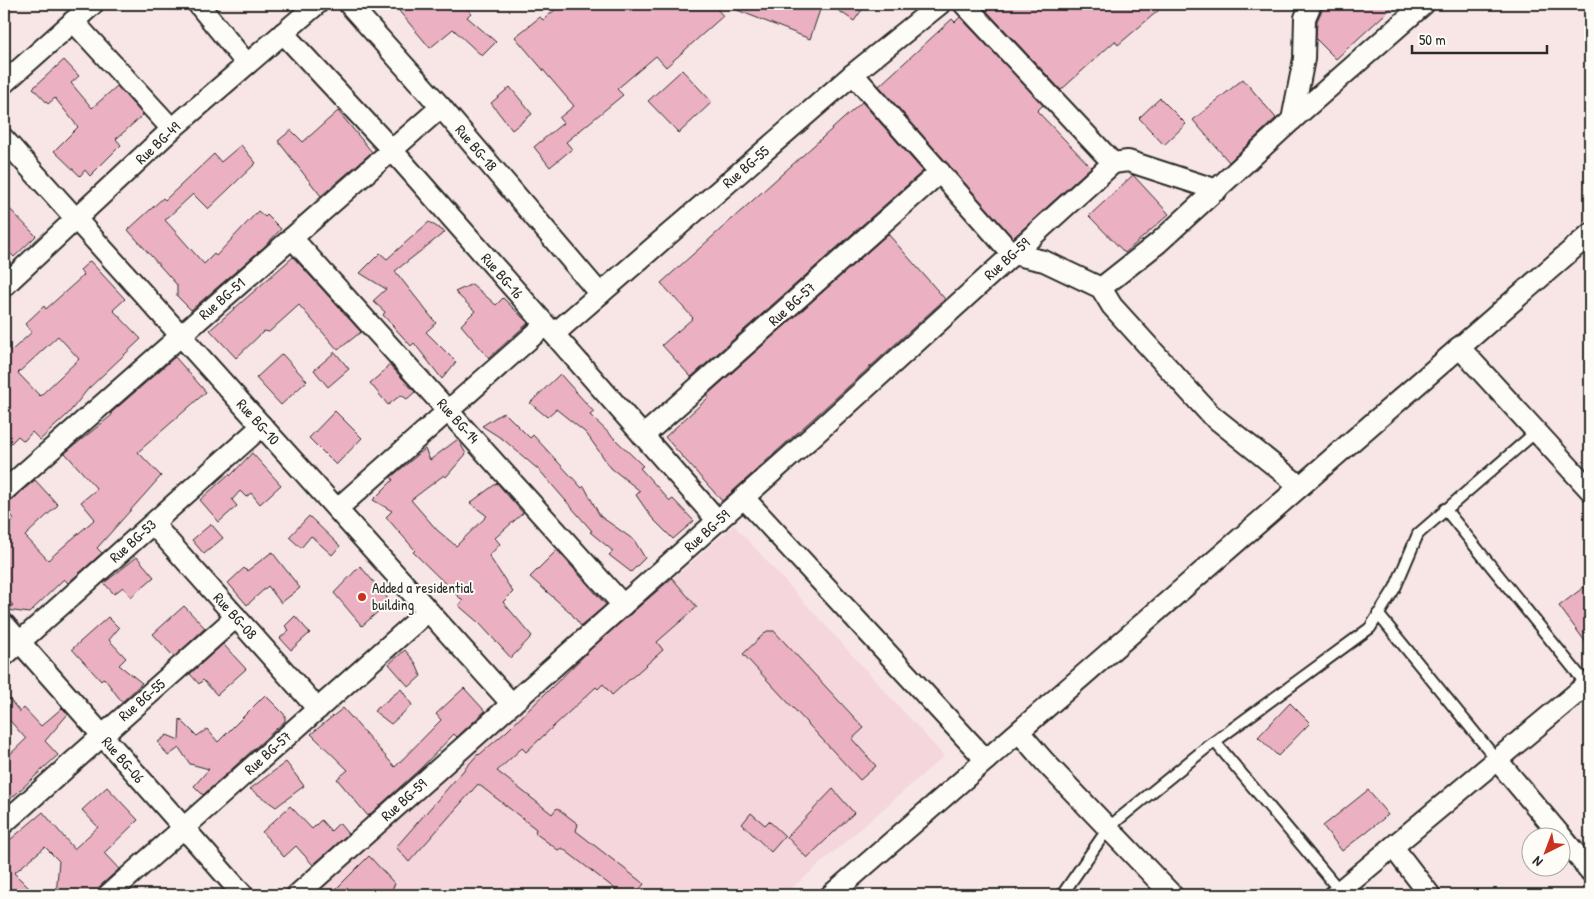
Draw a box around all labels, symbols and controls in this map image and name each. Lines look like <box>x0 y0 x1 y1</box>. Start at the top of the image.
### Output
scale bar <box>1412 22 1546 54</box>
text: 50 m <box>1419 29 1446 50</box>
street label: Rue BG-49 <box>131 116 185 169</box>
street label: Rue BG-18 <box>451 120 502 176</box>
street label: Rue BG-55 <box>718 140 774 193</box>
street label: Rue BG-59 <box>979 232 1034 285</box>
street label: Rue BG-16 <box>477 248 528 303</box>
street label: Rue BG-51 <box>194 273 249 325</box>
street label: Rue BG-57 <box>764 277 820 330</box>
street label: Rue BG-10 <box>232 394 285 449</box>
street label: Rue BG-14 <box>432 394 485 448</box>
street label: Rue BG-59 <box>679 504 734 557</box>
street label: Rue BG-53 <box>105 514 161 567</box>
place label: Added a residential building <box>372 577 474 615</box>
street label: Rue BG-08 <box>209 588 262 644</box>
marker: Added a residential building <box>356 591 368 603</box>
street label: Rue BG-55 <box>114 673 170 726</box>
street label: Rue BG-57 <box>240 726 296 779</box>
street label: Rue BG-06 <box>97 732 150 788</box>
street label: Rue BG-59 <box>376 773 431 826</box>
north arrow <box>1522 826 1572 876</box>
text: N <box>1527 852 1546 872</box>

